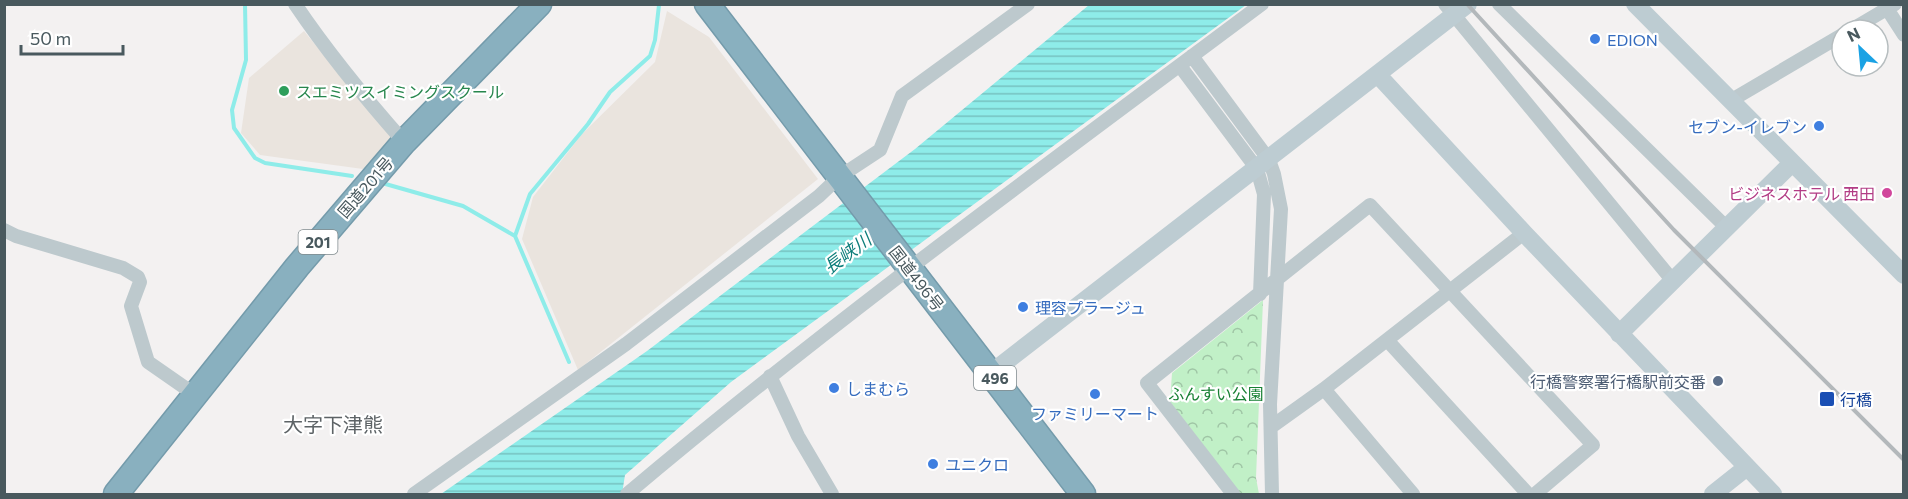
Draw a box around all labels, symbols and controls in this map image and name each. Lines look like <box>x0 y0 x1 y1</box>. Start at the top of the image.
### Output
scale bar <box>21 18 123 56</box>
north arrow <box>1830 18 1890 78</box>
text: N <box>1844 23 1863 45</box>
text: 50 m <box>30 27 71 49</box>
place label: EDION <box>1607 30 1658 49</box>
marker: EDION <box>1588 32 1602 46</box>
place label: スエミツスイミングスクール <box>296 82 504 101</box>
marker: スエミツスイミングスクール <box>277 84 291 98</box>
place label: セブン-イレブン <box>1688 117 1807 136</box>
marker: セブン-イレブン <box>1812 119 1826 133</box>
street label: 国道201号 <box>334 153 396 221</box>
place label: ビジネスホテル 西田 <box>1728 184 1875 203</box>
marker: ビジネスホテル 西田 <box>1880 186 1894 200</box>
water label: 長峡川 <box>819 227 877 278</box>
road number: 201 <box>298 230 338 254</box>
street label: 国道496号 <box>886 242 948 314</box>
place label: 理容プラージュ <box>1035 298 1146 317</box>
marker: 理容プラージュ <box>1016 300 1030 314</box>
road number: 496 <box>974 366 1016 390</box>
place label: 行橋警察署行橋駅前交番 <box>1530 372 1706 391</box>
marker: 行橋警察署行橋駅前交番 <box>1711 374 1725 388</box>
place label: しまむら <box>846 379 910 398</box>
marker: しまむら <box>827 381 841 395</box>
park label: ふんすい公園 <box>1168 384 1264 403</box>
marker: ファミリーマート <box>1088 387 1102 401</box>
marker: 行橋 <box>1818 390 1836 408</box>
place label: 行橋 <box>1840 390 1872 409</box>
place label: ファミリーマート <box>1031 404 1159 423</box>
district label: 大字下津熊 <box>283 412 383 436</box>
place label: ユニクロ <box>945 455 1009 474</box>
marker: ユニクロ <box>926 457 940 471</box>

